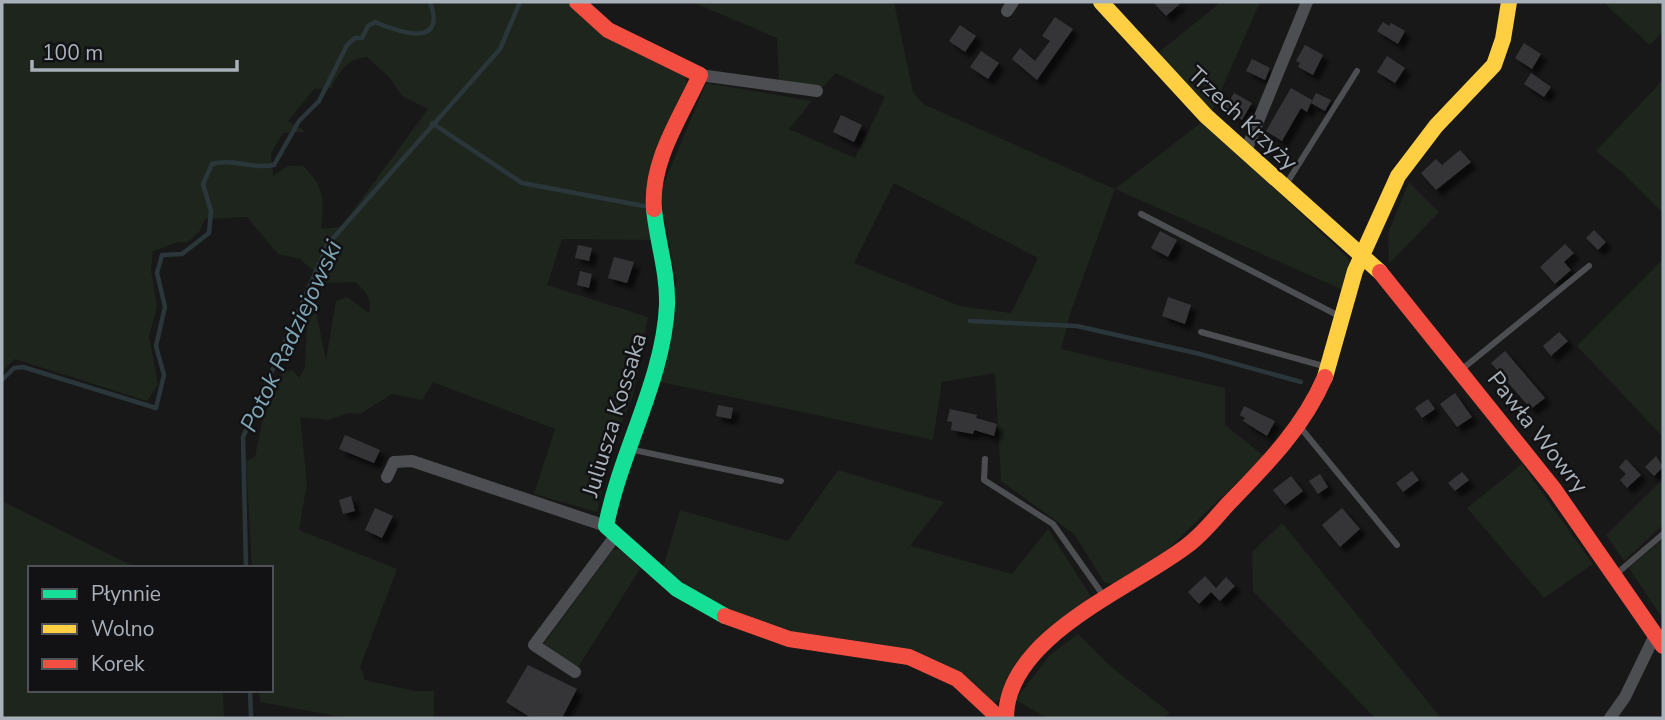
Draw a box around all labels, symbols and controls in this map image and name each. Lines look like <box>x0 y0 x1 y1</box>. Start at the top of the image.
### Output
scale bar <box>32 28 236 72</box>
text: 100 m <box>42 39 103 67</box>
street label: Trzech Krzyży <box>1181 59 1304 177</box>
water label: Potok Radziejowski <box>233 235 350 437</box>
street label: Juliusza Kossaka <box>575 329 654 502</box>
street label: Pawła Wowry <box>1480 365 1595 500</box>
legend <box>28 566 273 692</box>
text: Płynnie <box>91 580 161 608</box>
text: Wolno <box>91 615 154 643</box>
text: Korek <box>91 650 145 678</box>

